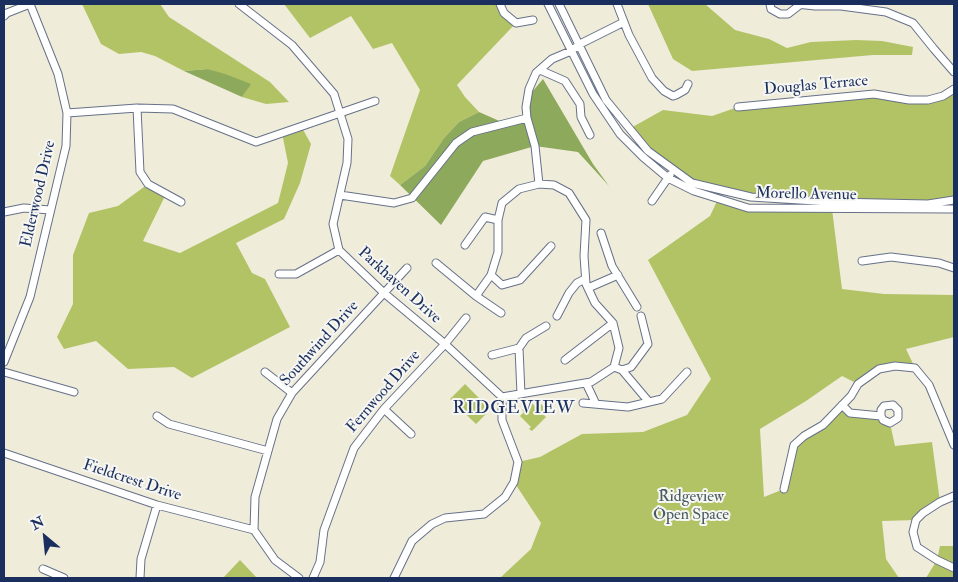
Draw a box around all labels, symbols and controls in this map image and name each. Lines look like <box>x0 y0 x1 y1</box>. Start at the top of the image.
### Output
street label: Douglas Terrace <box>763 72 869 100</box>
street label: Elderwood Drive <box>17 139 61 249</box>
street label: Morello Avenue <box>755 185 857 205</box>
street label: Parkhaven Drive <box>353 244 445 328</box>
street label: Southwind Drive <box>277 297 363 391</box>
street label: Fernwood Drive <box>343 347 425 437</box>
district label: RIDGEVIEW <box>451 398 577 420</box>
street label: Fieldcrest Drive <box>80 456 184 506</box>
park label: Ridgeview Open Space <box>653 488 729 526</box>
north arrow <box>20 512 70 562</box>
text: N <box>28 513 47 534</box>

